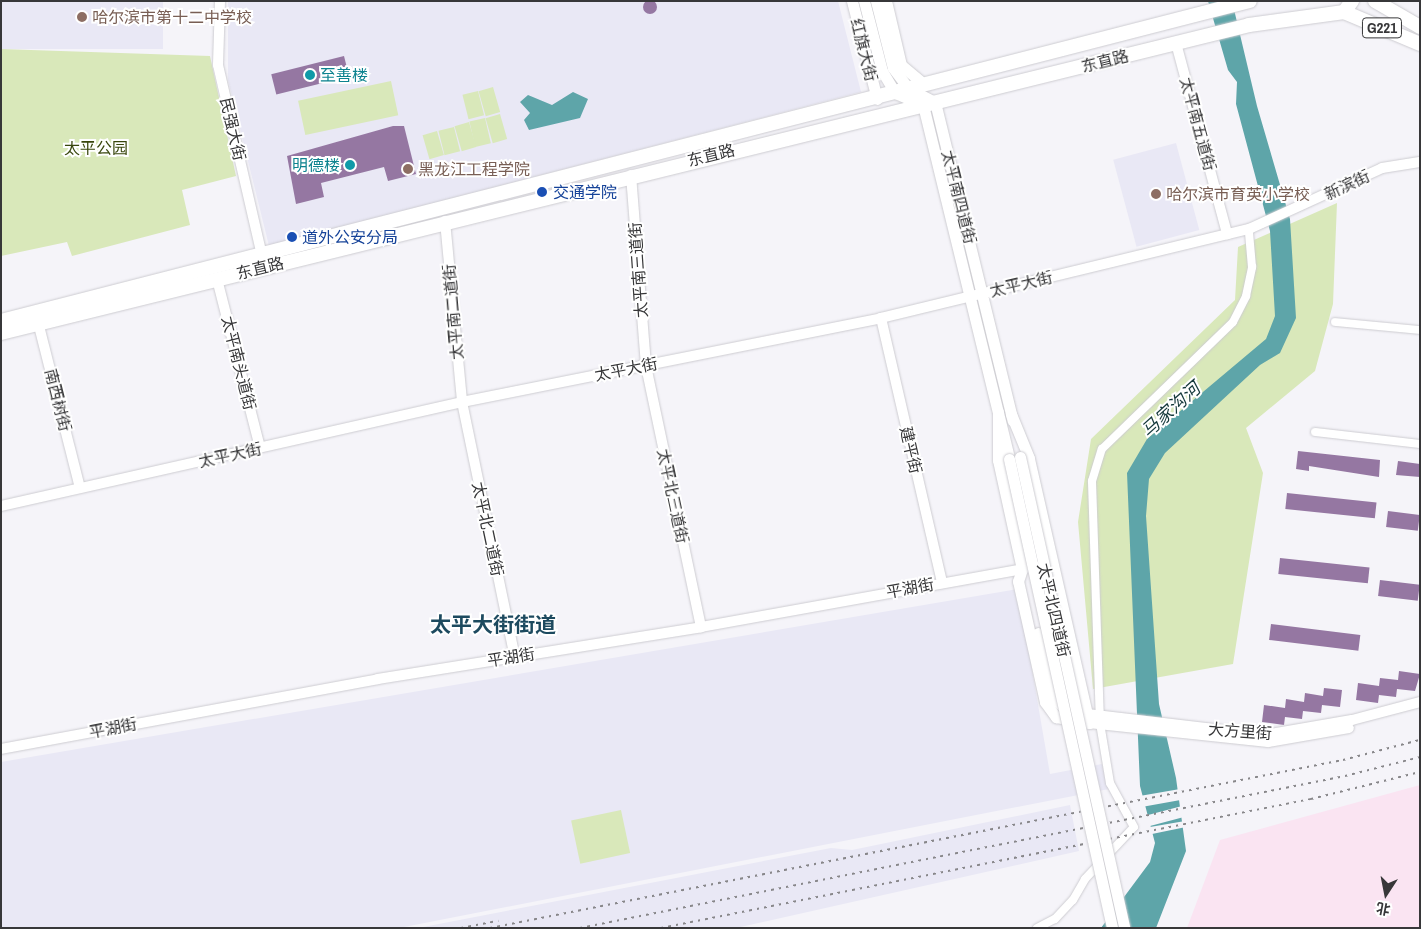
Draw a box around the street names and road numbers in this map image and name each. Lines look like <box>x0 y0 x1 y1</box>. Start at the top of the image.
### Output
road number: G221 <box>1361 15 1403 40</box>
street label: 红旗大街 <box>847 17 881 83</box>
street label: 东直路 <box>1079 46 1131 76</box>
street label: 太平南五道街 <box>1176 75 1220 173</box>
street label: 民强大街 <box>216 96 250 162</box>
street label: 东直路 <box>685 140 737 170</box>
street label: 太平南四道街 <box>938 148 980 246</box>
street label: 新滨街 <box>1321 166 1373 204</box>
street label: 太平南三道街 <box>625 221 651 319</box>
street label: 东直路 <box>234 253 286 283</box>
street label: 太平南二道街 <box>439 263 467 361</box>
street label: 太平大街 <box>988 267 1054 301</box>
street label: 太平南头道街 <box>218 314 260 412</box>
street label: 太平大街 <box>593 353 659 385</box>
street label: 南西树街 <box>41 367 75 433</box>
street label: 建平街 <box>896 424 926 476</box>
street label: 太平大街 <box>197 439 263 471</box>
street label: 太平北三道街 <box>654 447 692 545</box>
street label: 太平北二道街 <box>469 480 507 578</box>
street label: 太平北四道街 <box>1034 561 1074 659</box>
street label: 平湖街 <box>885 574 935 602</box>
street label: 平湖街 <box>486 644 536 670</box>
street label: 平湖街 <box>88 714 138 742</box>
street label: 大方里街 <box>1207 719 1273 743</box>

